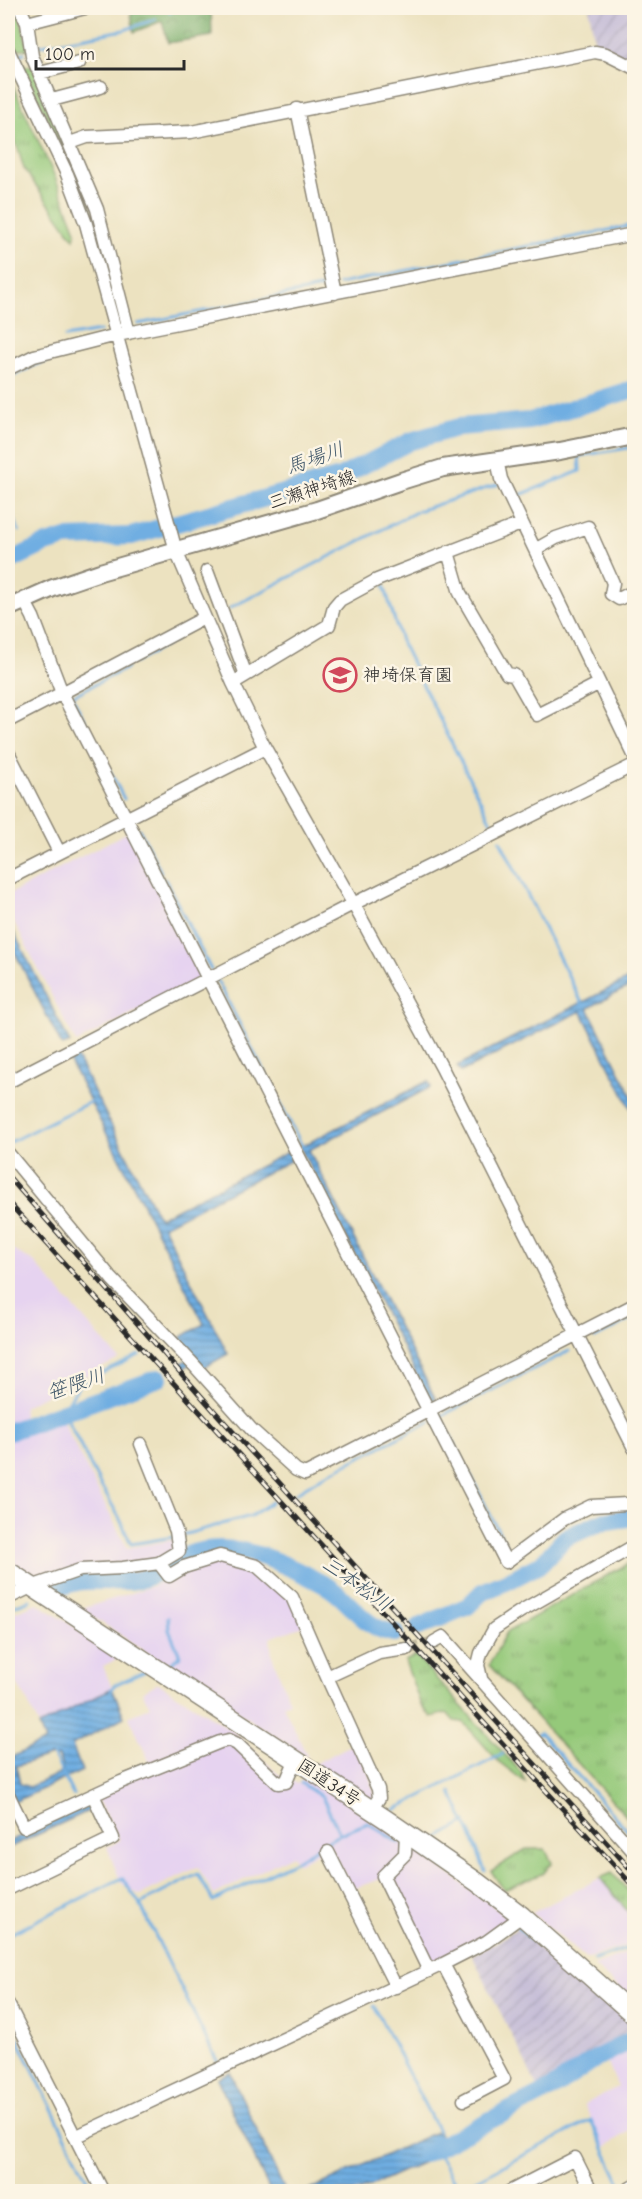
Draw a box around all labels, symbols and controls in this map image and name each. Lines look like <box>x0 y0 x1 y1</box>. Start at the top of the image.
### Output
scale bar <box>36 33 184 71</box>
text: 100 m <box>45 44 95 65</box>
water label: 馬場川 <box>283 437 347 479</box>
street label: 三瀬神埼線 <box>266 466 358 514</box>
school or university icon: 神埼保育園 <box>322 657 358 693</box>
place label: 神埼保育園 <box>363 665 453 686</box>
water label: 笹隈川 <box>44 1363 108 1405</box>
water label: 三本松川 <box>318 1552 396 1616</box>
street label: 国道34号 <box>293 1755 365 1811</box>

